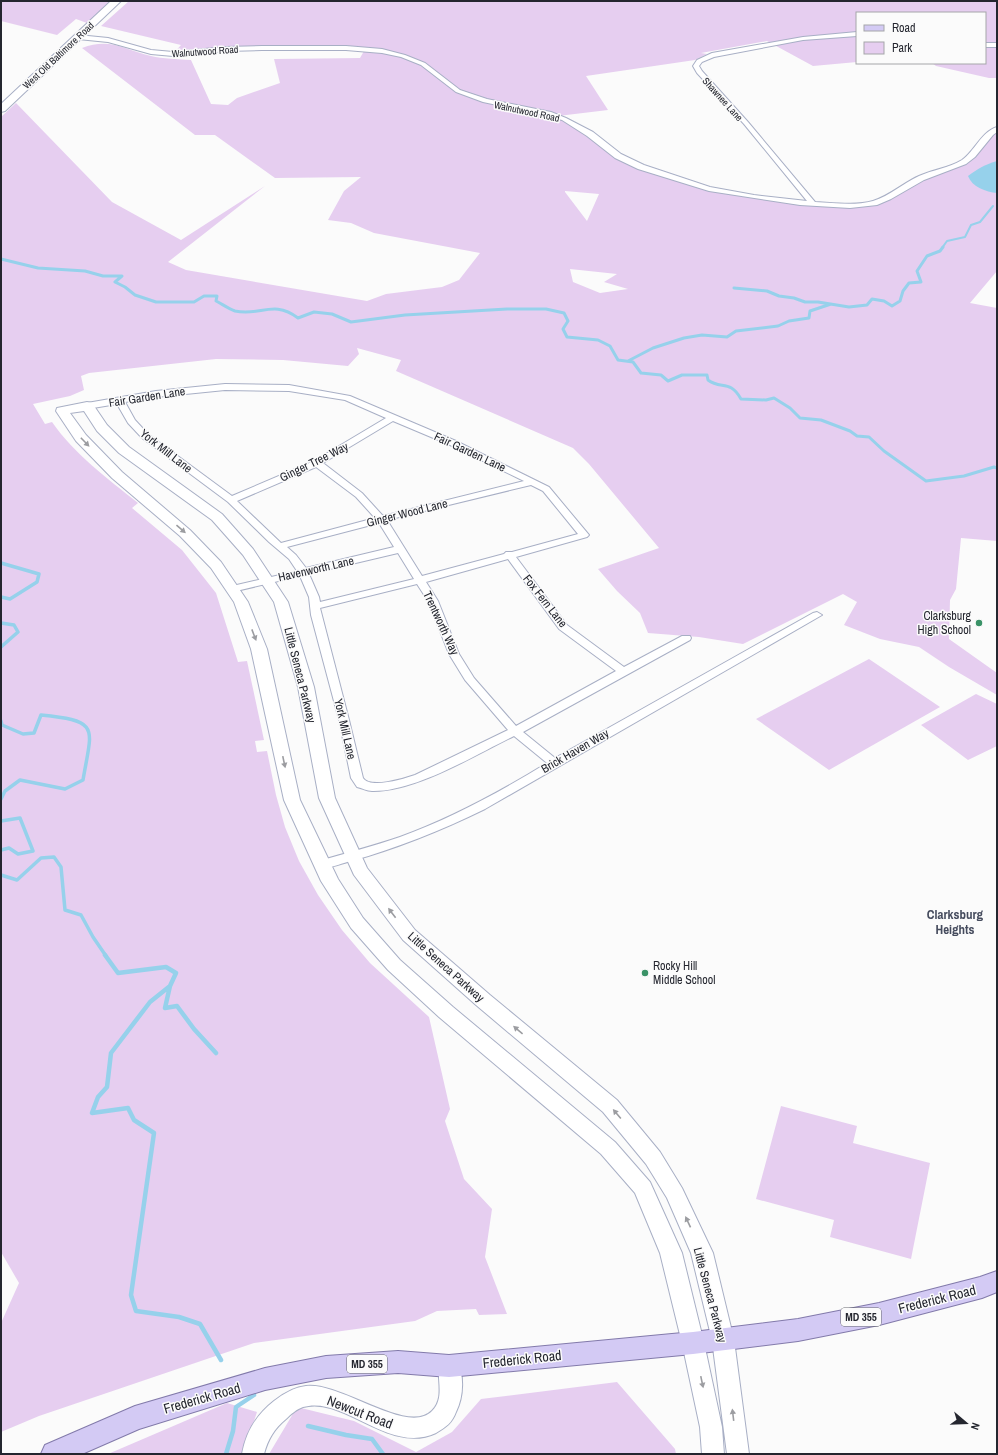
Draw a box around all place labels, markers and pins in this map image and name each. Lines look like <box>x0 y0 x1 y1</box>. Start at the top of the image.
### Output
place label: Clarksburg High School <box>917 608 972 638</box>
marker: Clarksburg High School <box>974 618 984 628</box>
place label: Rocky Hill Middle School <box>653 958 715 988</box>
marker: Rocky Hill Middle School <box>640 968 650 978</box>

